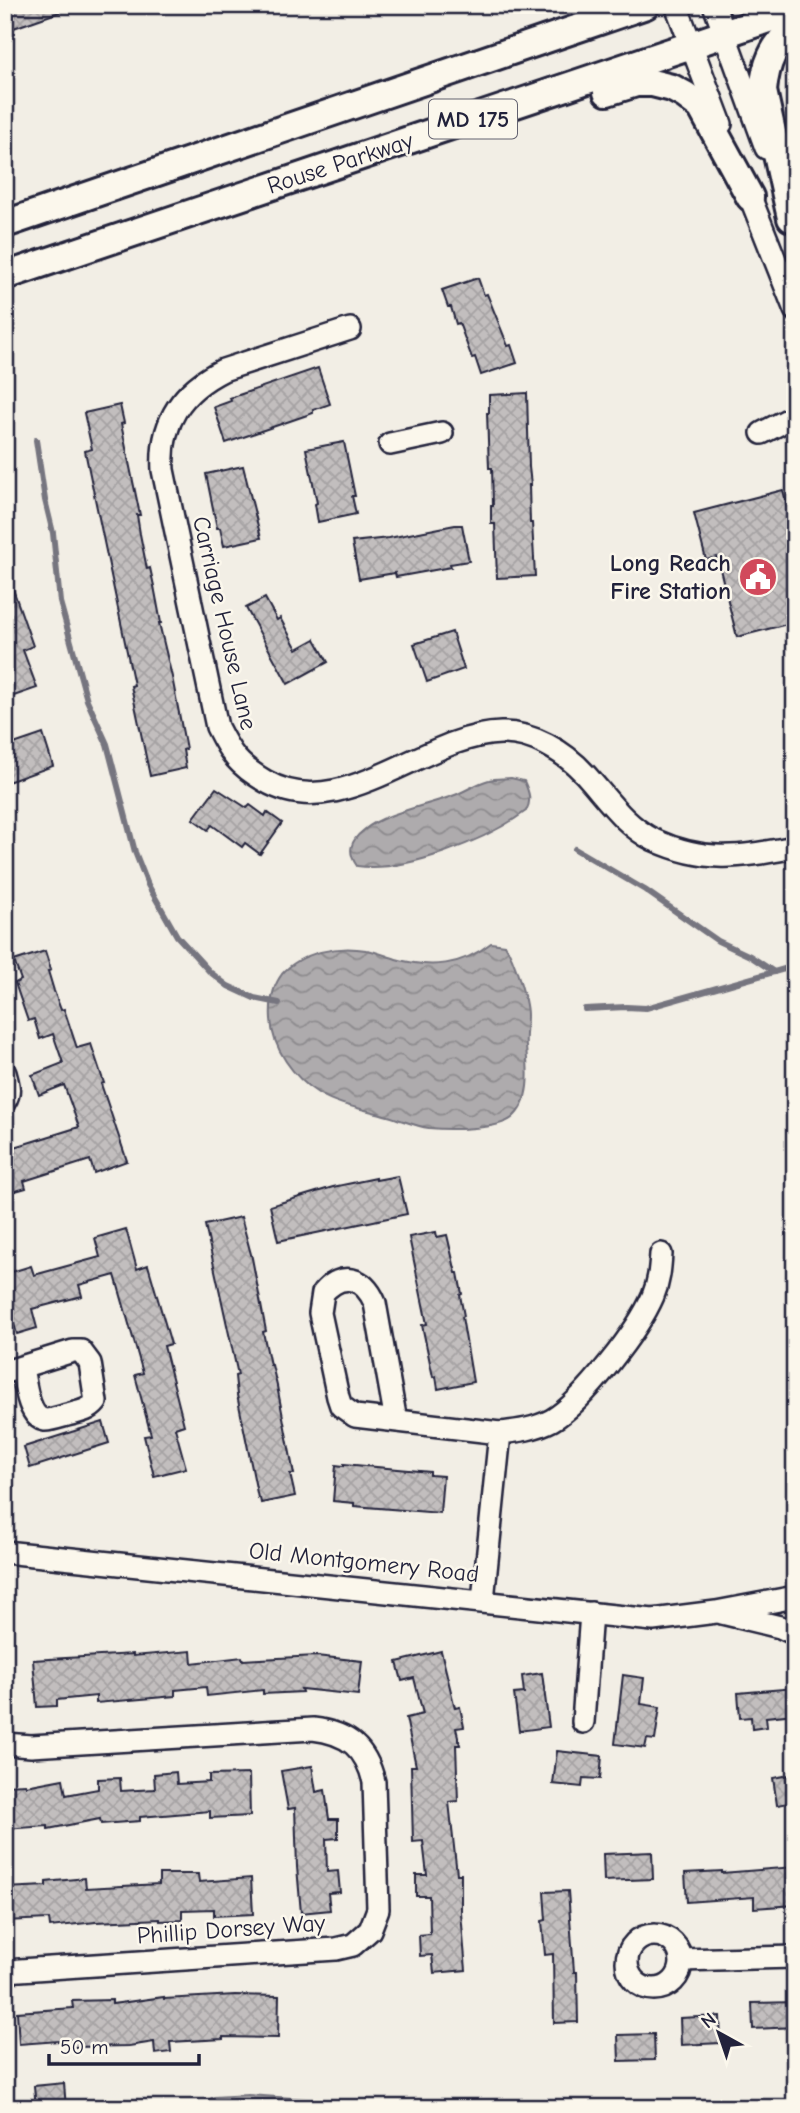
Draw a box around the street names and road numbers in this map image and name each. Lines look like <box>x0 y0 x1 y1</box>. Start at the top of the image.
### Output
road number: MD 175 <box>429 100 517 138</box>
street label: Rouse Parkway <box>263 126 417 200</box>
street label: Carriage House Lane <box>187 513 263 733</box>
street label: Old Montgomery Road <box>248 1536 480 1588</box>
street label: Phillip Dorsey Way <box>136 1908 326 1950</box>

